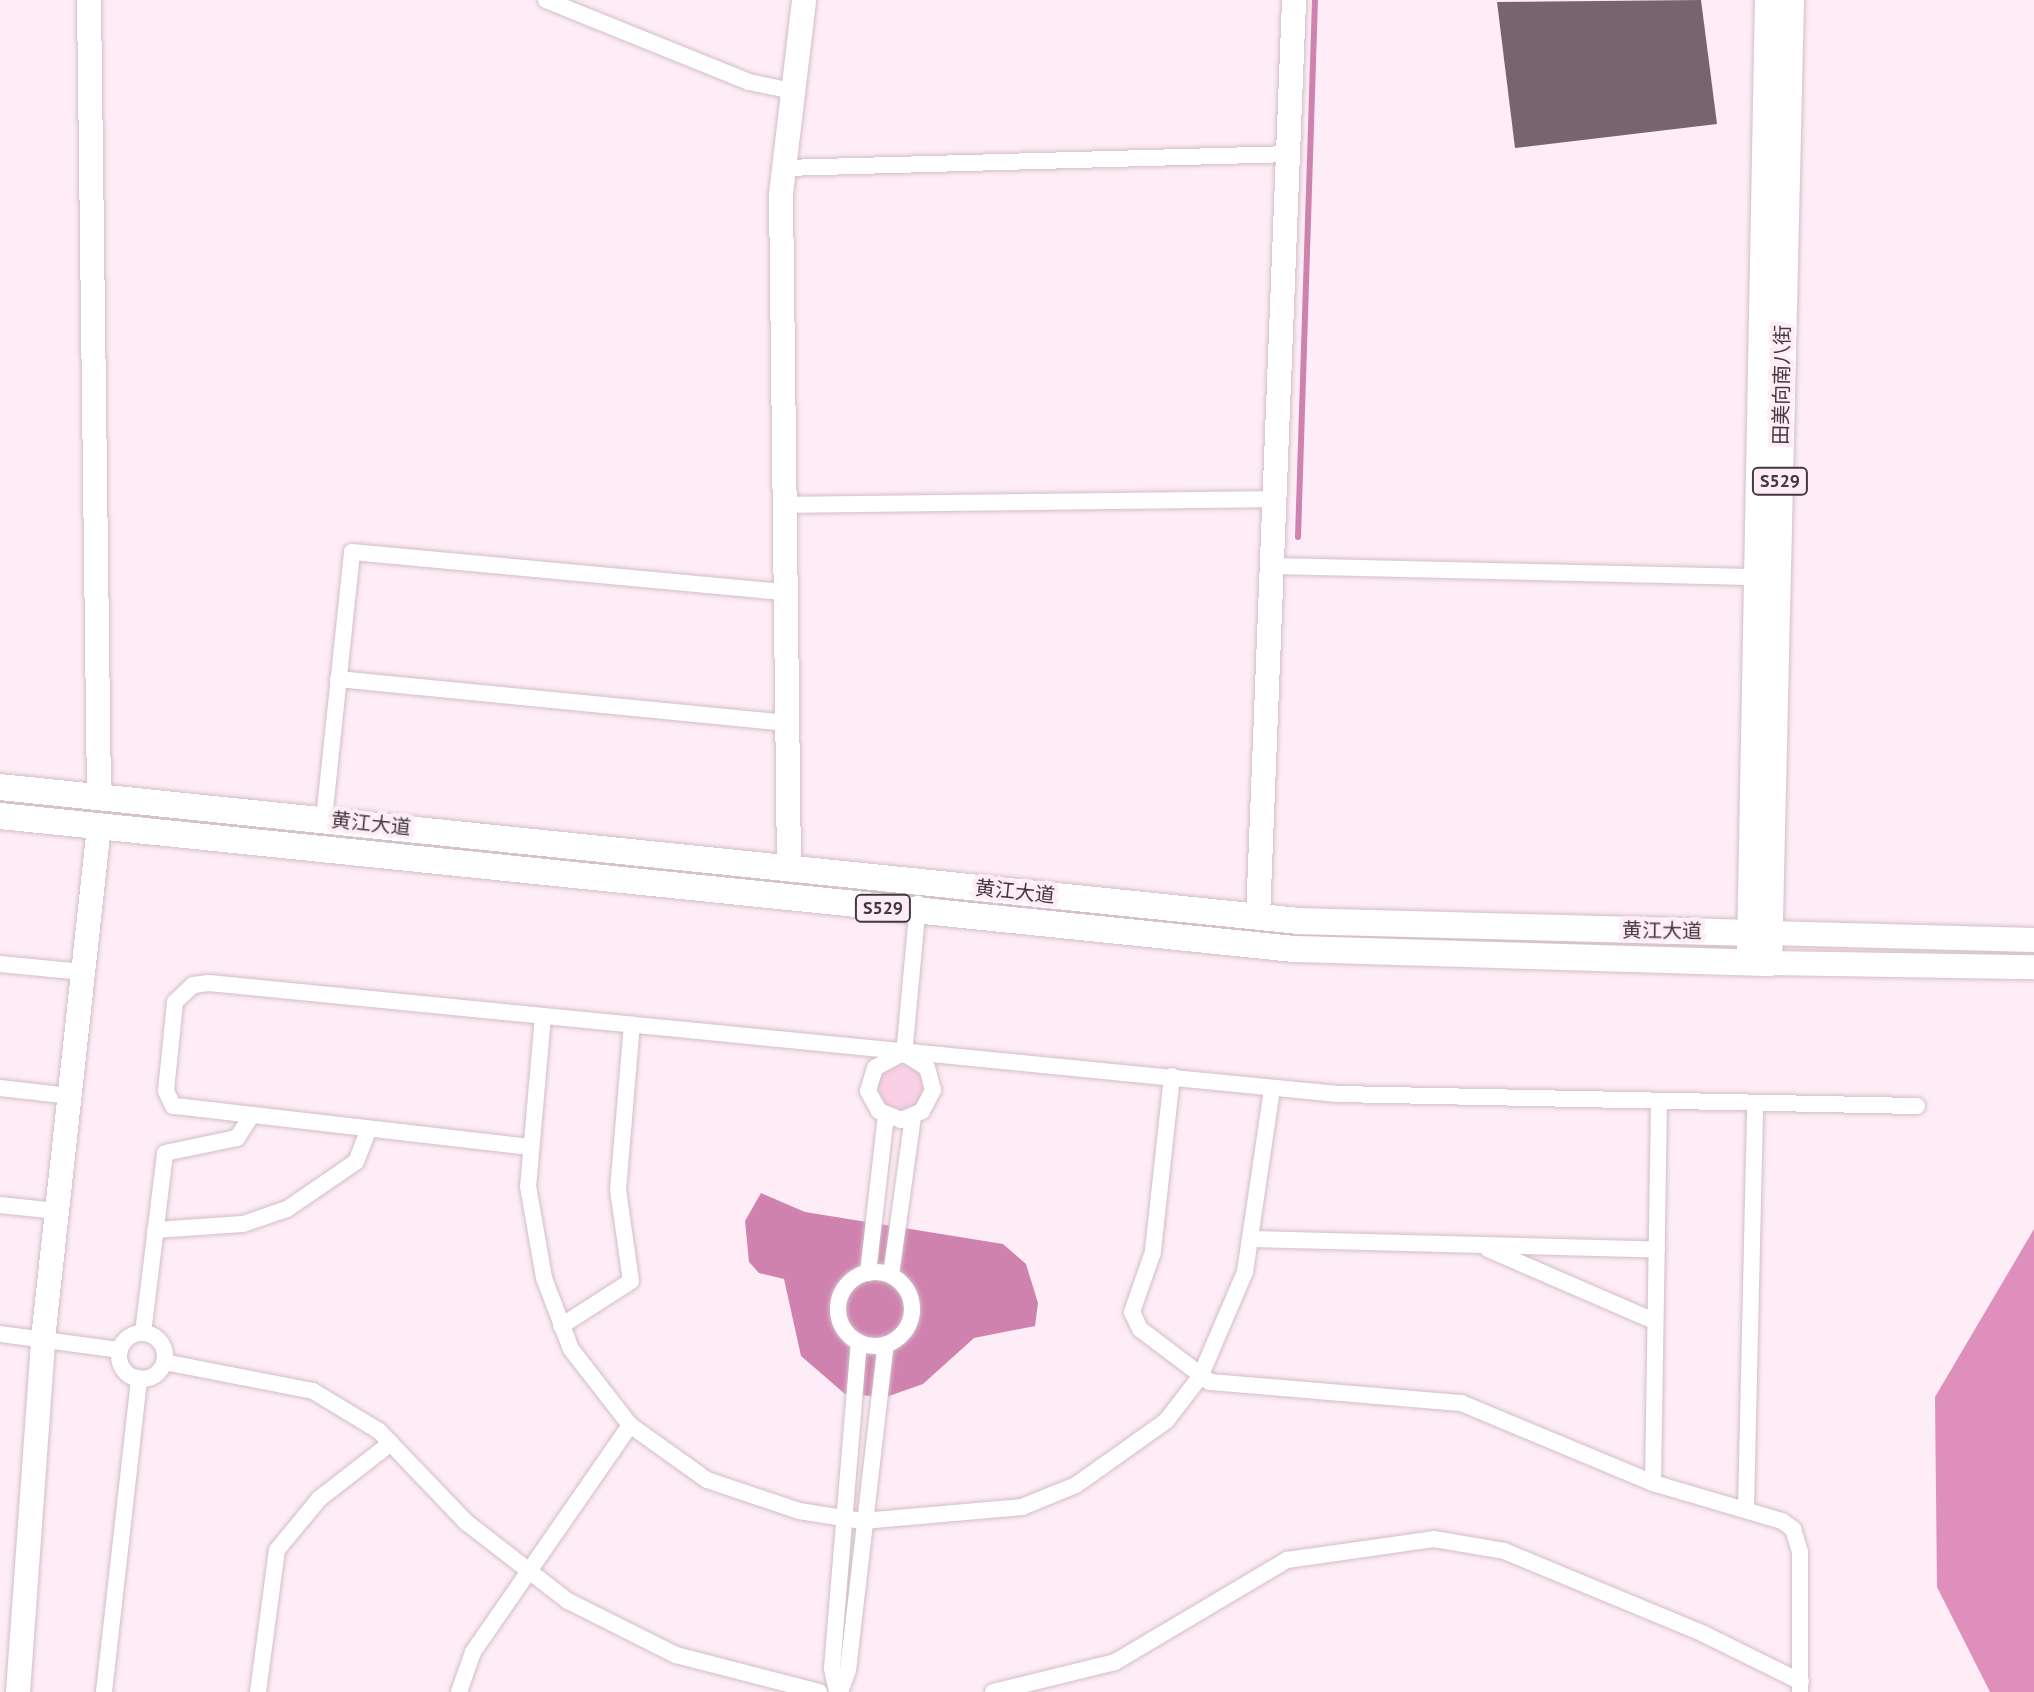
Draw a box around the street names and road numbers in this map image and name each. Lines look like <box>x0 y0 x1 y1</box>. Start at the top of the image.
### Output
street label: 田美向南八街 <box>1769 325 1795 445</box>
road number: S529 <box>1750 467 1810 495</box>
street label: 黄江大道 <box>330 808 412 840</box>
street label: 黄江大道 <box>974 876 1056 908</box>
road number: S529 <box>853 894 913 922</box>
street label: 黄江大道 <box>1622 918 1702 944</box>

